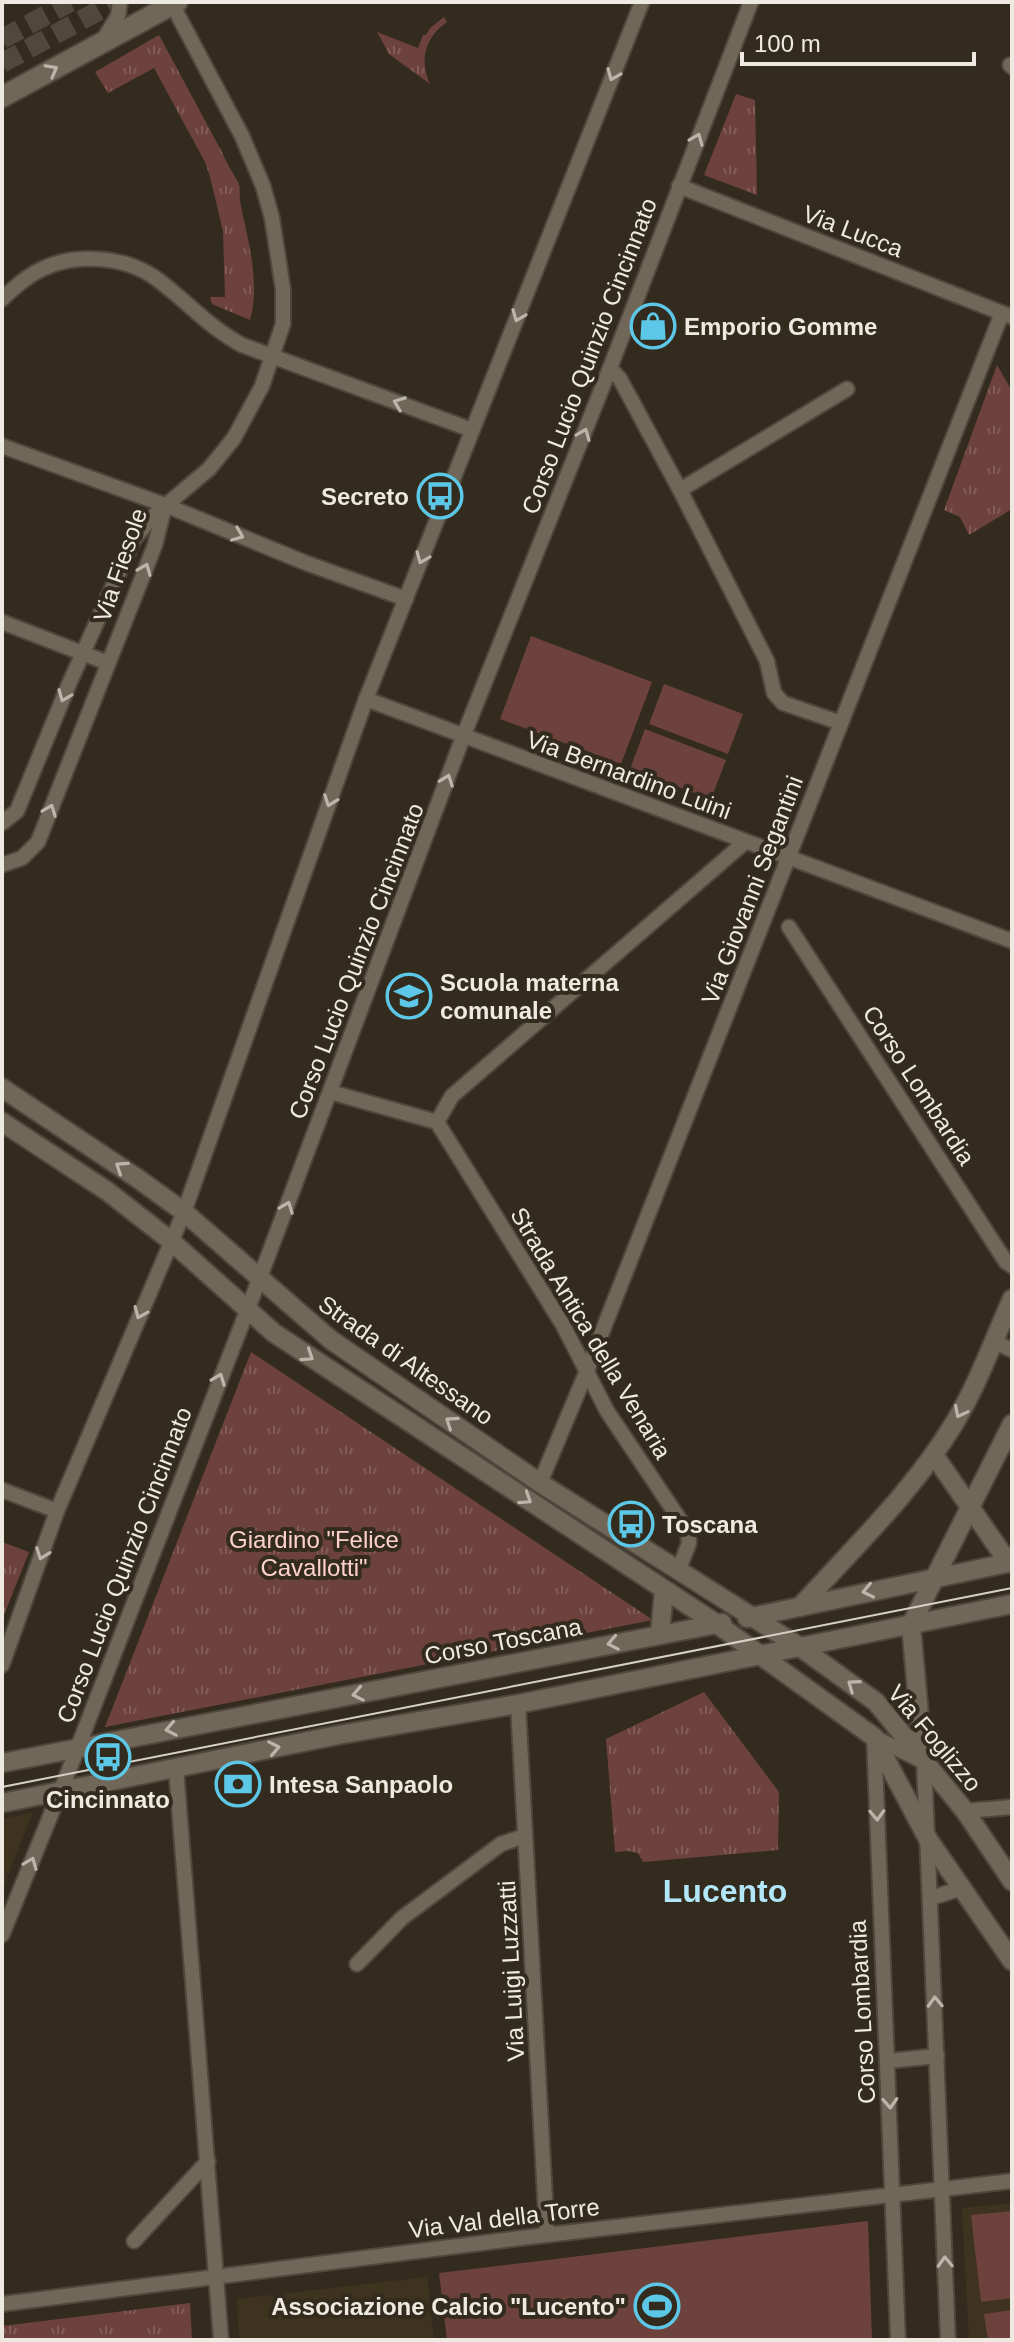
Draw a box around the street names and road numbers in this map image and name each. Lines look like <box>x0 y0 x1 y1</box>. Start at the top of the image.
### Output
street label: Corso Lucio Quinzio Cincinnato <box>516 194 662 518</box>
street label: Via Lucca <box>799 200 907 263</box>
street label: Via Fiesole <box>88 505 152 625</box>
street label: Via Bernardino Luini <box>523 725 735 825</box>
street label: Via Giovanni Segantini <box>696 772 808 1008</box>
street label: Corso Lucio Quinzio Cincinnato <box>283 799 429 1123</box>
street label: Corso Lombardia <box>858 1000 981 1170</box>
street label: Strada Antica della Venaria <box>505 1203 677 1464</box>
street label: Strada di Altessano <box>314 1290 498 1430</box>
street label: Corso Lucio Quinzio Cincinnato <box>51 1403 197 1727</box>
street label: Corso Toscana <box>422 1612 585 1669</box>
street label: Via Foglizzo <box>883 1679 987 1797</box>
street label: Via Luigi Luzzatti <box>493 1880 529 2062</box>
street label: Corso Lombardia <box>844 1919 880 2105</box>
street label: Via Val della Torre <box>407 2193 601 2243</box>

